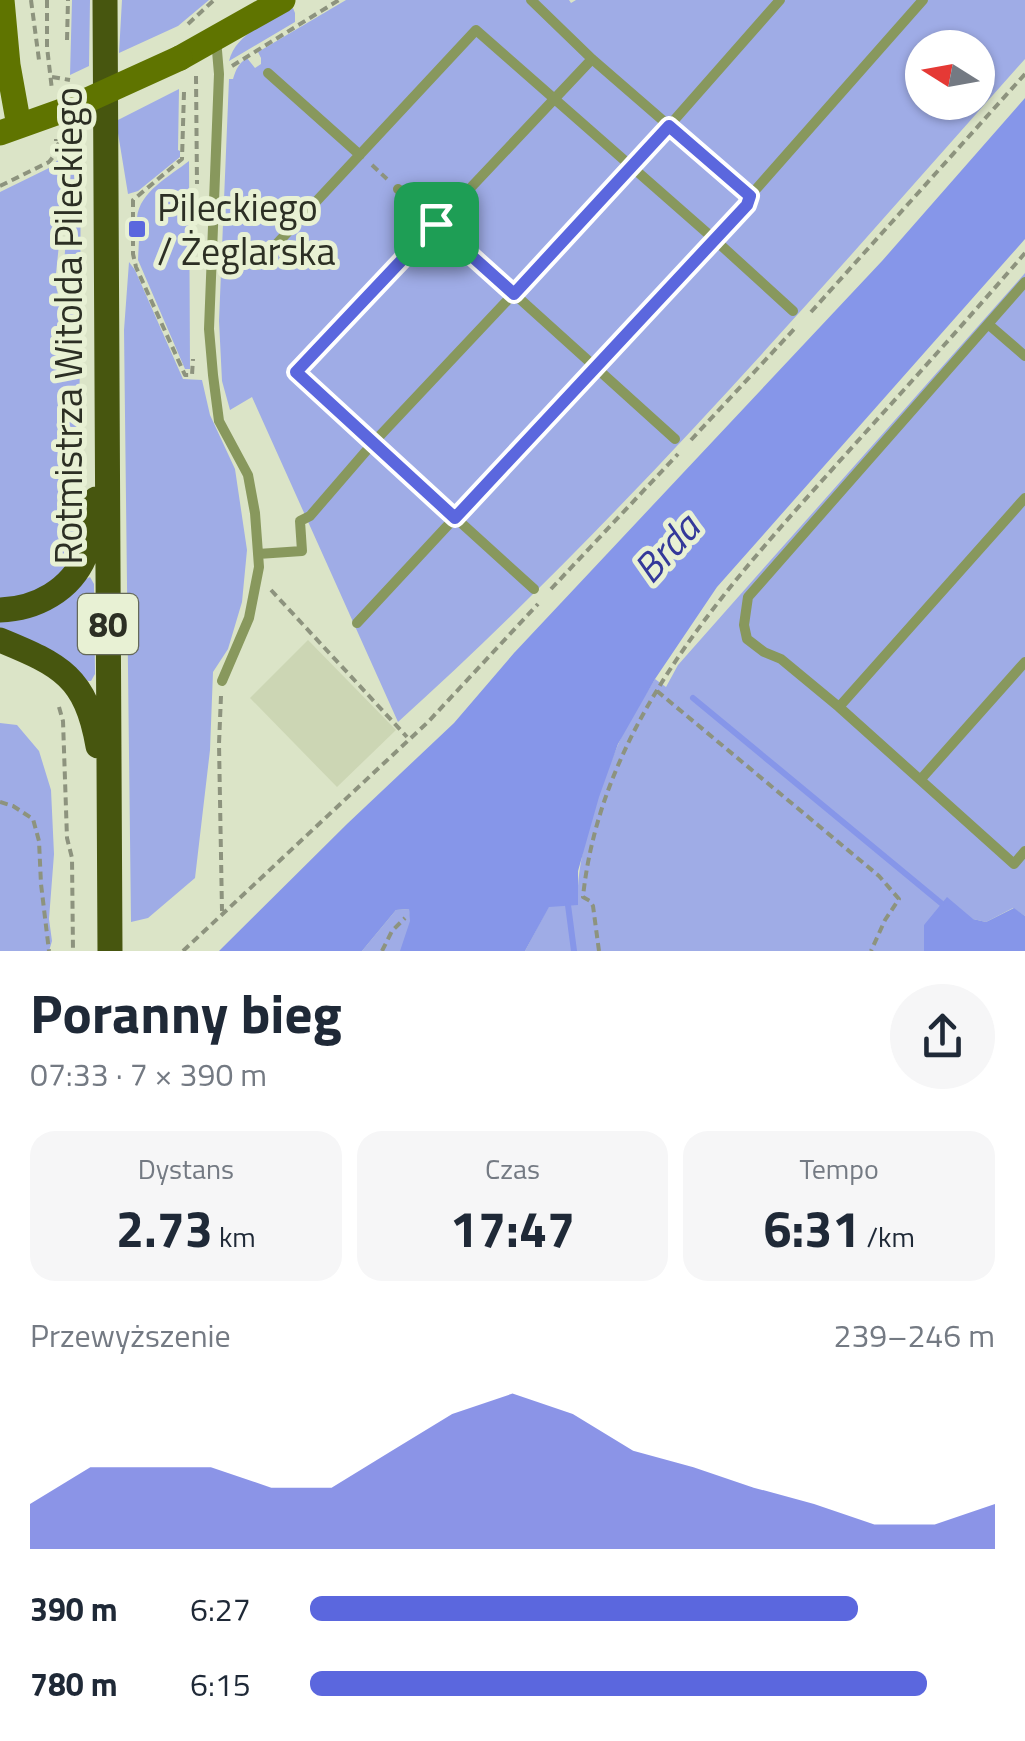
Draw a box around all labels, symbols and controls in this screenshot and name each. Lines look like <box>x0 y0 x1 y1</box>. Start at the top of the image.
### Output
north arrow <box>905 30 995 120</box>
map controls <box>905 30 995 120</box>
street label: Rotmistrza Witolda Pileckiego <box>39 87 97 565</box>
place label: Pileckiego / Żeglarska <box>157 178 336 280</box>
pin <box>394 182 479 267</box>
icon: arrive <box>409 197 464 252</box>
marker: Pileckiego / Żeglarska <box>126 218 148 240</box>
water label: Brda <box>618 498 715 596</box>
road number: 80 <box>78 594 138 654</box>
text: Poranny bieg <box>30 971 342 1054</box>
button: share <box>890 984 995 1089</box>
text: 07:33 · 7 × 390 m <box>30 1050 267 1098</box>
text: Dystans <box>138 1147 234 1190</box>
text: Czas <box>485 1147 540 1190</box>
text: Tempo <box>800 1147 879 1190</box>
text: 2.73 <box>116 1190 213 1266</box>
text: 17:47 <box>450 1190 575 1266</box>
text: 6:31 <box>763 1190 860 1266</box>
text: km <box>213 1215 256 1258</box>
text: /km <box>860 1215 915 1258</box>
text: Przewyższenie <box>30 1311 231 1359</box>
text: 239–246 m <box>833 1311 995 1359</box>
text: 390 m <box>30 1585 118 1633</box>
text: 6:27 <box>190 1585 251 1633</box>
text: 780 m <box>30 1660 118 1708</box>
text: 6:15 <box>190 1660 251 1708</box>

